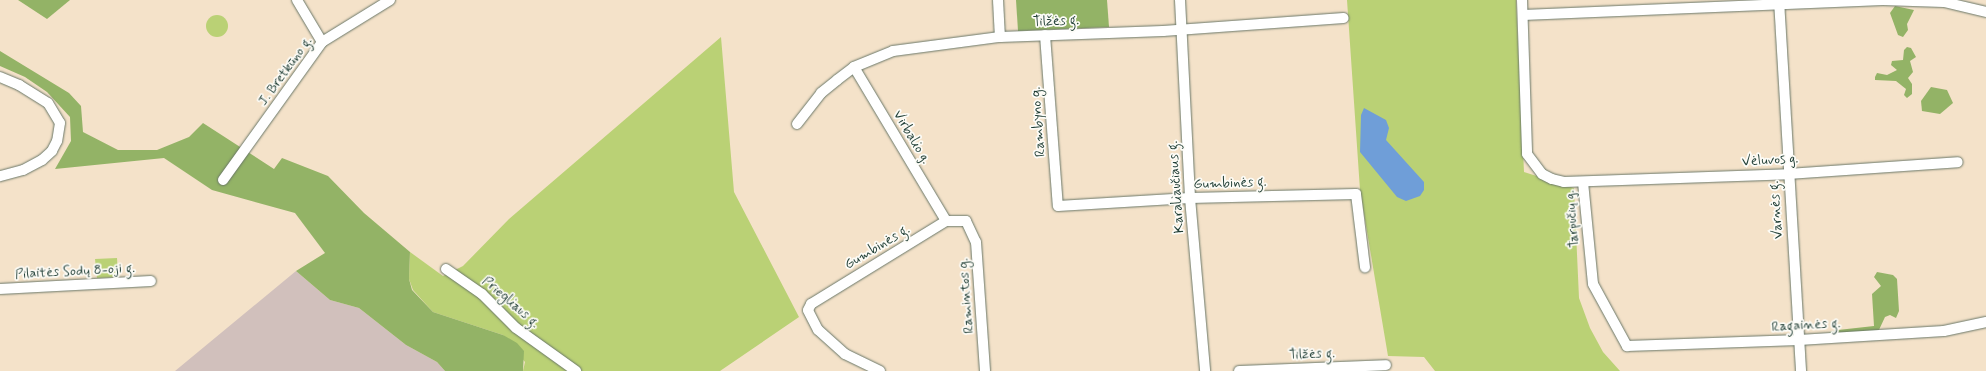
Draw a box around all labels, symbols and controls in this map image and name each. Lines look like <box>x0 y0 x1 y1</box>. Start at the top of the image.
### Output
street label: Tilžės g. <box>1033 12 1079 30</box>
street label: J. Bretkūno g. <box>254 33 316 109</box>
street label: Rambyno g. <box>1027 87 1049 157</box>
street label: Virbalio g. <box>890 107 934 167</box>
street label: Karaliaučiaus g. <box>1164 140 1188 234</box>
street label: Vėluvos g. <box>1741 150 1799 170</box>
street label: Gumbinės g. <box>1193 173 1267 193</box>
street label: Varnės g. <box>1766 181 1786 239</box>
street label: Tarpučių g. <box>1561 189 1583 249</box>
street label: Gumbinės g. <box>842 221 912 273</box>
street label: Ramintos g. <box>955 258 977 334</box>
street label: Pilaitės Sodų 8-oji g. <box>15 259 135 283</box>
street label: Priegliaus g. <box>479 273 543 331</box>
street label: Ragainės g. <box>1771 315 1841 335</box>
street label: Tilžės g. <box>1289 345 1335 363</box>

